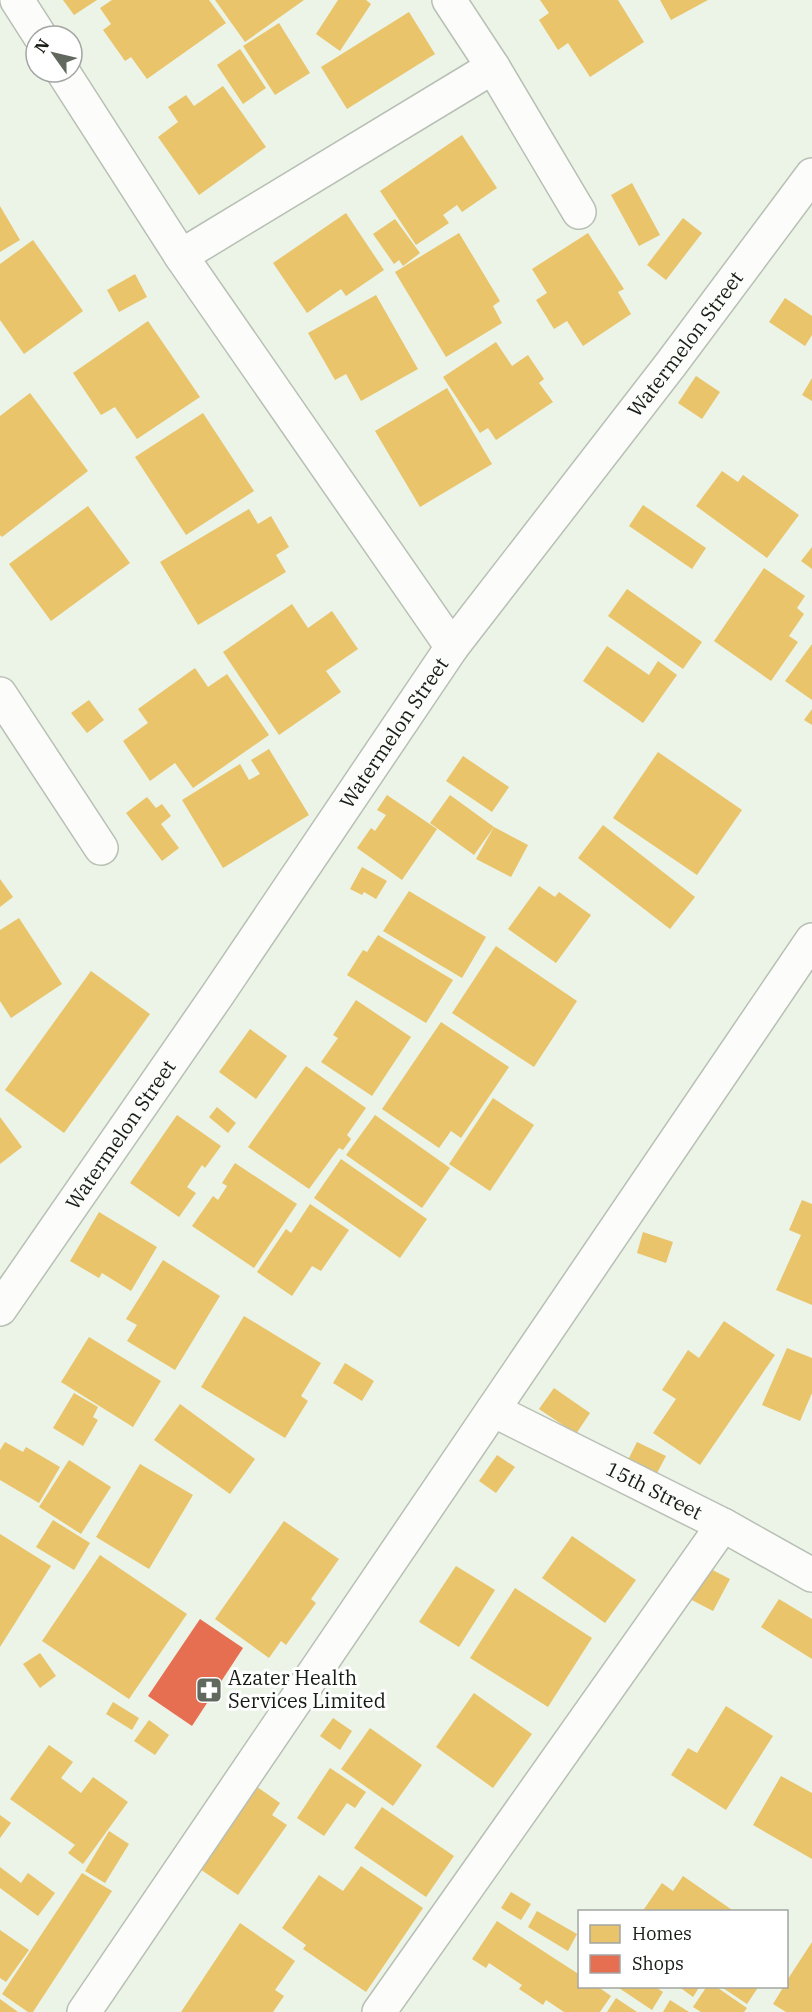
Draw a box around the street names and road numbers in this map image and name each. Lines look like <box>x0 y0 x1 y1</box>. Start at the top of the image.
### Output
street label: Watermelon Street <box>621 265 749 422</box>
street label: Watermelon Street <box>333 652 454 813</box>
street label: Watermelon Street <box>59 1054 182 1215</box>
street label: 15th Street <box>601 1455 707 1525</box>

